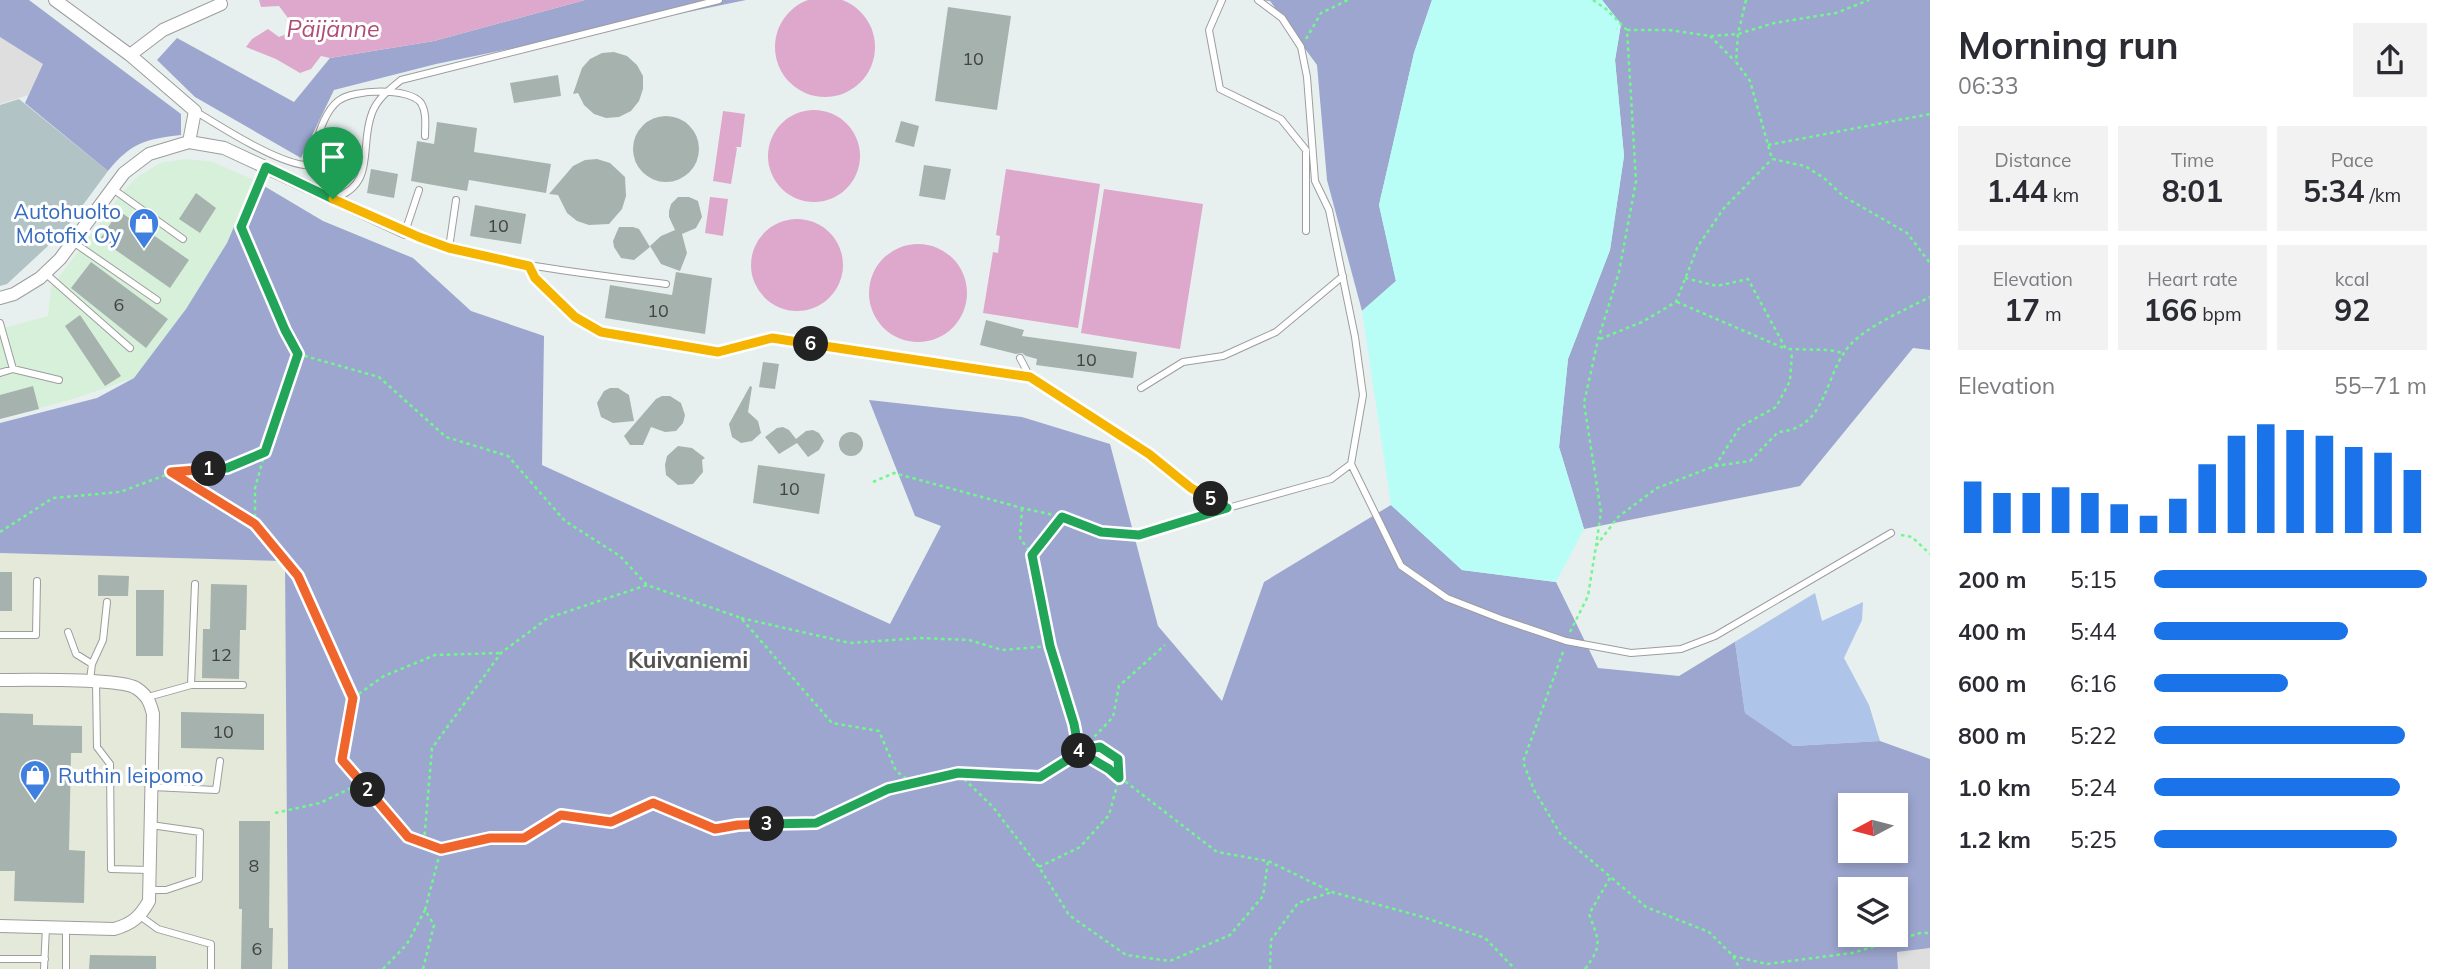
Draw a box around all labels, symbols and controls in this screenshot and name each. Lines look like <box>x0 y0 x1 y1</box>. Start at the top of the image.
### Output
water label: Päijänne <box>287 14 380 43</box>
text: Morning run <box>1958 21 2179 69</box>
button: share <box>2353 23 2427 97</box>
house number: 10 <box>962 47 984 70</box>
text: 06:33 <box>1958 71 2018 100</box>
pin <box>303 127 363 199</box>
icon: arrive <box>314 138 352 176</box>
text: Distance <box>1994 148 2071 172</box>
text: Time <box>2171 148 2214 172</box>
text: Pace <box>2331 148 2374 172</box>
text: 1.44 <box>1986 172 2048 210</box>
text: 8:01 <box>2162 172 2223 210</box>
text: 5:34 <box>2303 172 2364 210</box>
text: km <box>2048 183 2079 207</box>
text: /km <box>2364 183 2401 207</box>
place label: Autohuolto Motofix Oy <box>14 198 121 248</box>
shop icon: Autohuolto Motofix Oy <box>127 206 161 250</box>
house number: 10 <box>487 214 509 237</box>
text: Elevation <box>1993 267 2073 291</box>
text: Heart rate <box>2147 267 2238 291</box>
text: kcal <box>2335 267 2370 291</box>
text: 17 <box>2004 291 2040 329</box>
text: 166 <box>2143 291 2197 329</box>
text: 92 <box>2334 291 2370 329</box>
house number: 6 <box>114 293 124 316</box>
house number: 10 <box>647 299 669 322</box>
text: m <box>2040 302 2062 326</box>
text: bpm <box>2197 302 2242 326</box>
pin: 6 <box>794 326 828 362</box>
text: 6 <box>805 331 816 355</box>
house number: 10 <box>1075 348 1097 371</box>
text: Elevation <box>1958 371 2055 400</box>
text: 55–71 m <box>2334 371 2427 400</box>
pin: 1 <box>192 452 227 486</box>
text: 1 <box>203 456 214 480</box>
house number: 10 <box>778 477 800 500</box>
pin: 5 <box>1194 482 1228 516</box>
text: 5 <box>1205 486 1216 510</box>
text: 200 m <box>1958 565 2026 594</box>
text: 5:15 <box>2070 565 2117 594</box>
text: 400 m <box>1958 617 2026 646</box>
text: 5:44 <box>2070 617 2117 646</box>
house number: 12 <box>210 643 232 666</box>
district label: Kuivaniemi <box>628 645 748 674</box>
text: 600 m <box>1958 669 2026 698</box>
text: 6:16 <box>2070 669 2117 698</box>
house number: 10 <box>212 720 234 743</box>
text: 800 m <box>1958 721 2026 750</box>
text: 5:22 <box>2070 721 2117 750</box>
pin: 4 <box>1062 734 1096 768</box>
text: 4 <box>1073 738 1084 762</box>
shop icon: Ruthin leipomo <box>18 758 52 802</box>
place label: Ruthin leipomo <box>58 762 204 788</box>
pin: 2 <box>350 772 386 808</box>
text: 1.0 km <box>1958 773 2031 802</box>
text: 5:24 <box>2070 773 2117 802</box>
text: 2 <box>362 777 373 801</box>
north arrow <box>1838 793 1908 863</box>
map controls <box>1838 793 1908 947</box>
pin: 3 <box>750 806 784 842</box>
text: 3 <box>761 811 772 835</box>
text: 1.2 km <box>1958 825 2031 854</box>
text: 5:25 <box>2070 825 2117 854</box>
house number: 8 <box>249 854 259 877</box>
button: layers <box>1838 877 1908 947</box>
house number: 6 <box>252 937 262 960</box>

